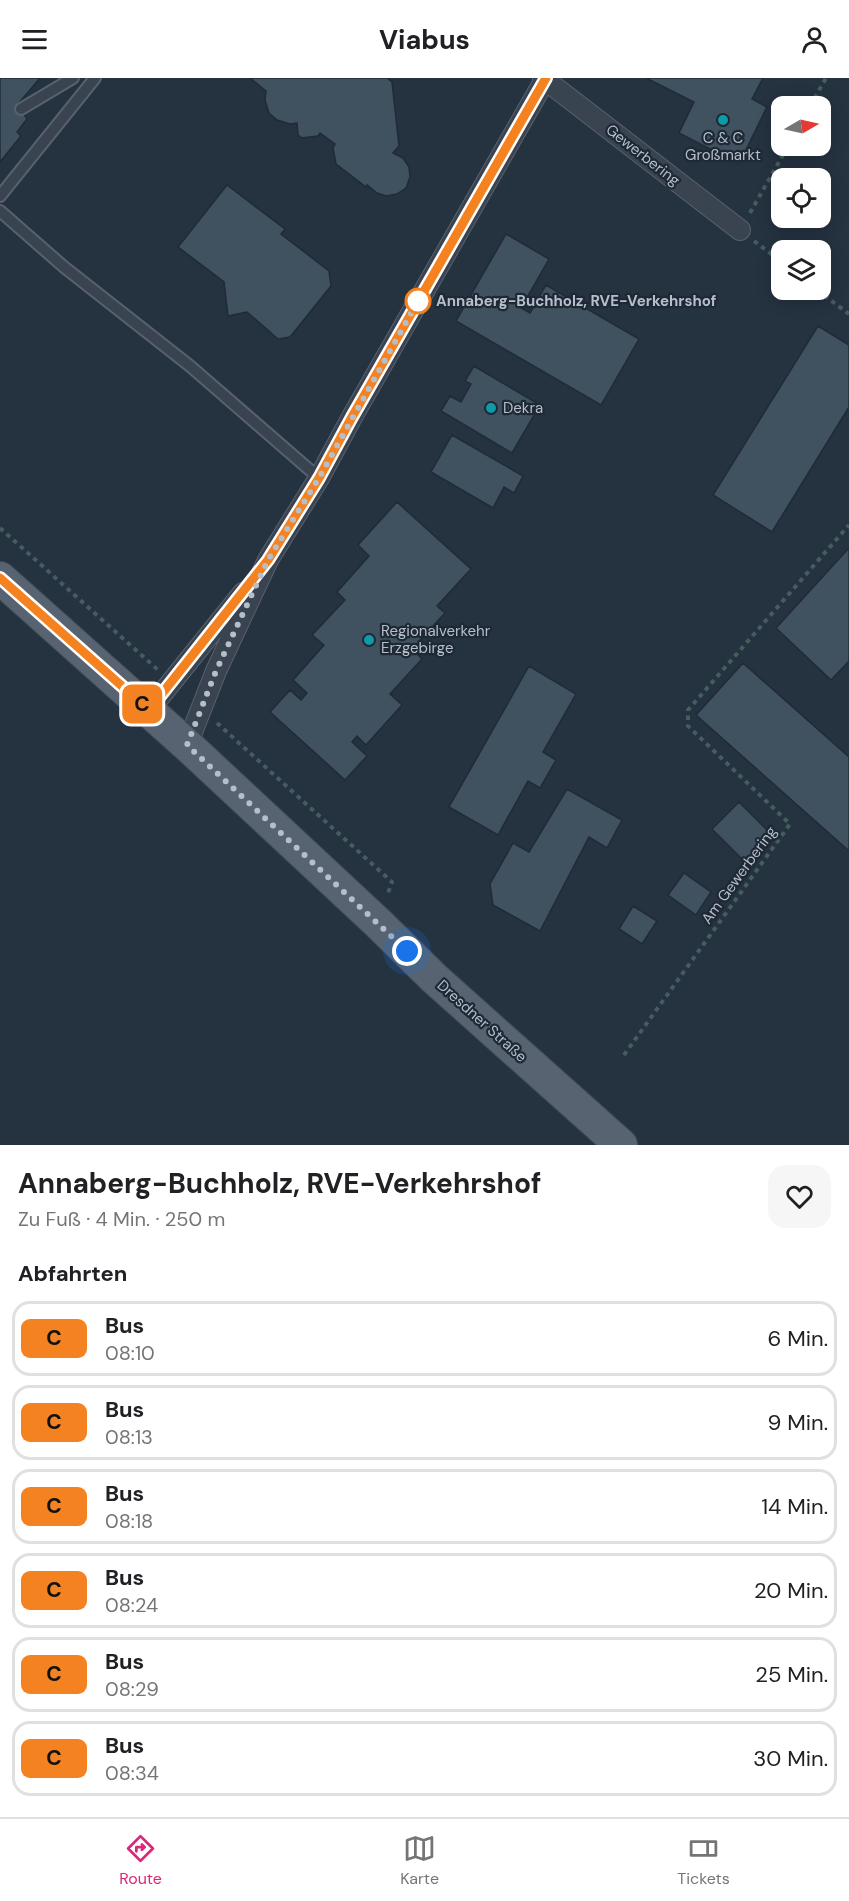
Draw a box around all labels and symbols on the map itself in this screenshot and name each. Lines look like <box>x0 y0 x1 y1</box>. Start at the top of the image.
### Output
north arrow <box>771 96 831 156</box>
marker: C & C Großmarkt <box>716 113 730 127</box>
street label: Gewerbering <box>602 120 684 190</box>
place label: C & C Großmarkt <box>685 128 761 165</box>
marker: Annaberg-Buchholz, RVE-Verkehrshof <box>405 288 431 314</box>
place label: Annaberg-Buchholz, RVE-Verkehrshof <box>436 291 716 311</box>
place label: Dekra <box>503 398 543 418</box>
marker: Dekra <box>484 401 498 415</box>
place label: Regionalverkehr Erzgebirge <box>381 621 491 658</box>
marker: Regionalverkehr Erzgebirge <box>362 633 376 647</box>
line badge: C <box>122 684 162 724</box>
street label: Am Gewerbering <box>697 822 781 928</box>
your location <box>392 936 422 966</box>
street label: Dresdner Straße <box>433 975 531 1067</box>

